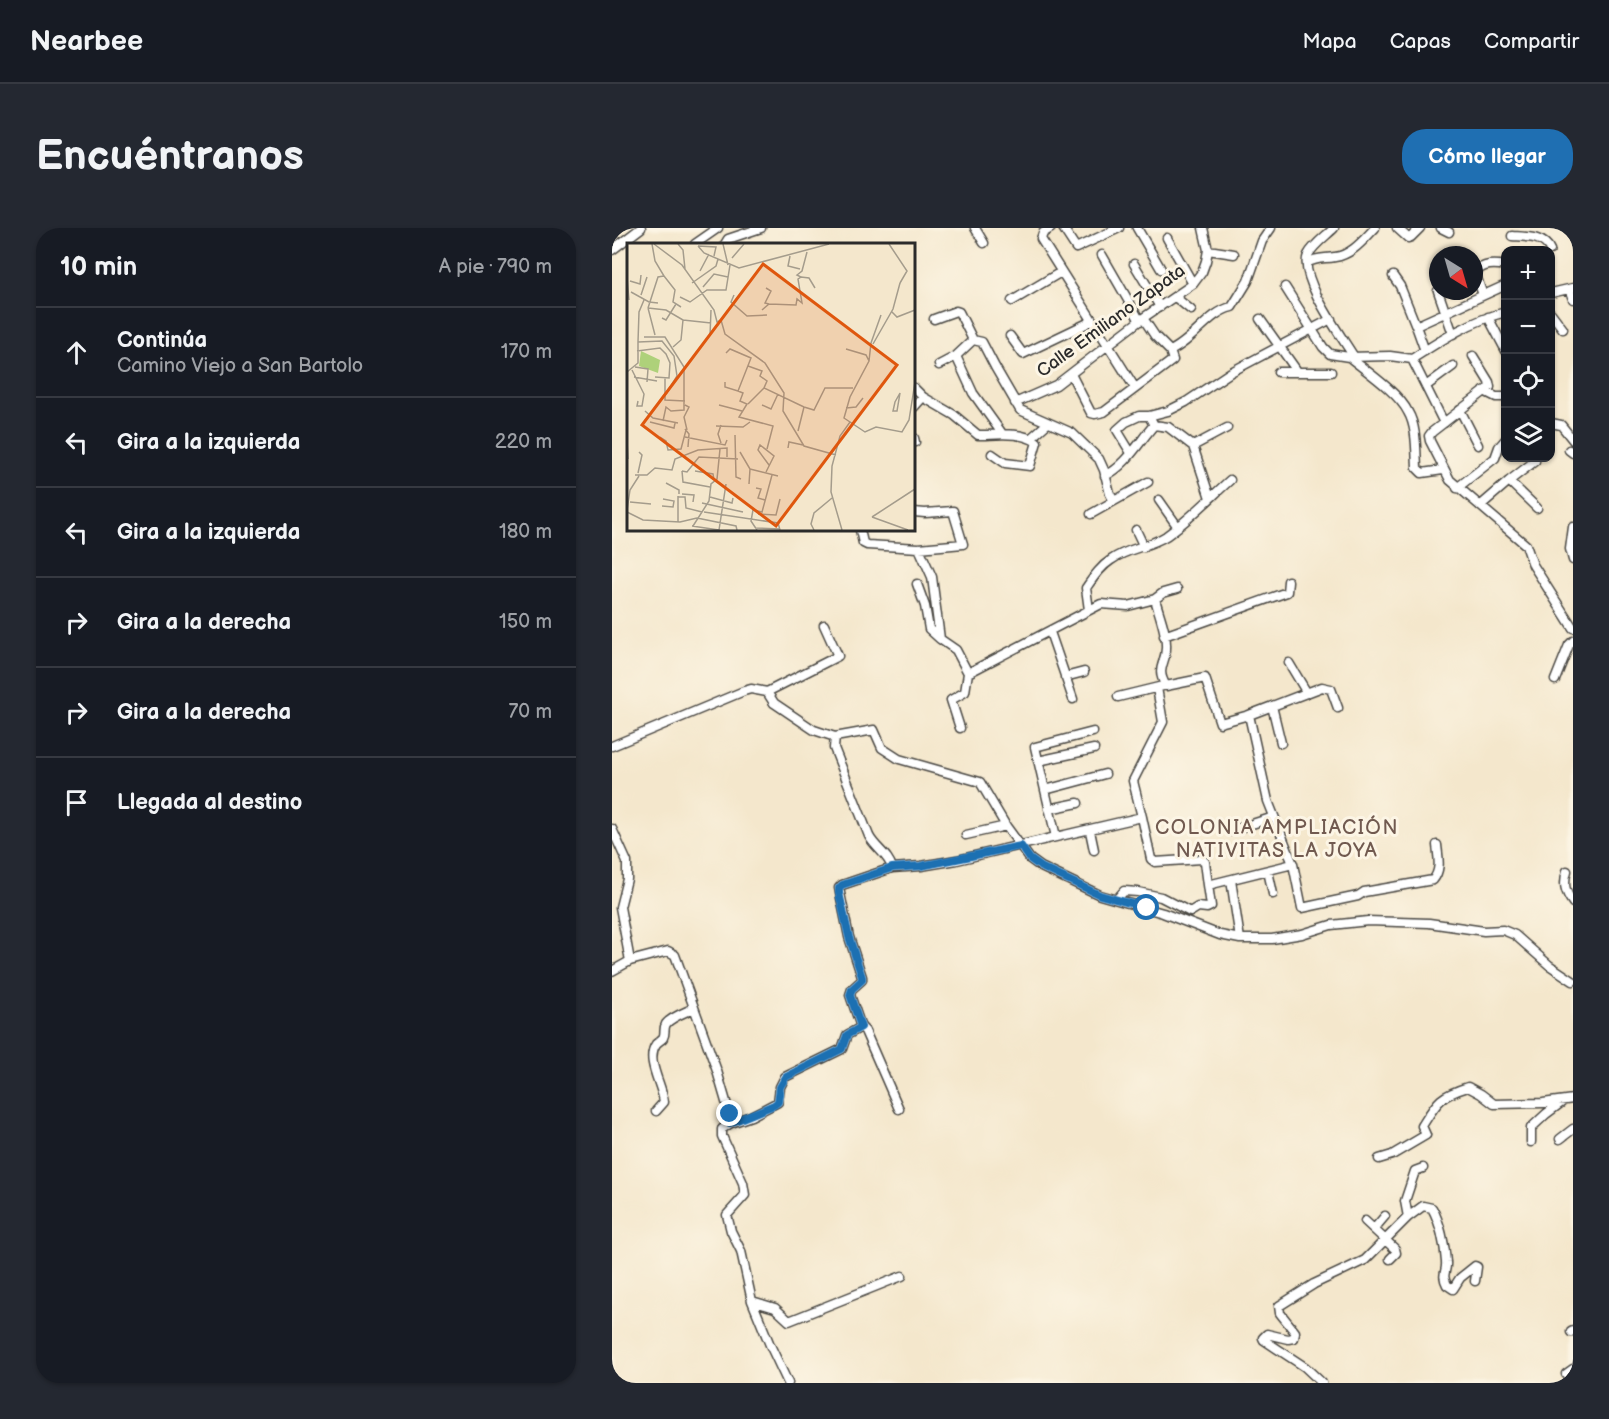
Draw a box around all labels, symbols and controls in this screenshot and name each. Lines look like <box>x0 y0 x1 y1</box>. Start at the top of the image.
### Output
text: Nearbee <box>30 25 143 58</box>
text: Mapa <box>1303 29 1357 54</box>
text: Capas <box>1390 29 1451 54</box>
text: Compartir <box>1484 29 1579 54</box>
button: Cómo llegar <box>1402 129 1573 184</box>
text: Encuéntranos <box>36 131 304 182</box>
inset map <box>627 243 915 531</box>
north arrow <box>1429 246 1483 300</box>
map controls <box>1501 246 1555 462</box>
button: + <box>1501 246 1555 300</box>
text: 10 min <box>60 252 137 283</box>
text: A pie · 790 m <box>439 255 552 279</box>
street label: Calle Emiliano Zapata <box>1033 260 1189 382</box>
button: − <box>1501 300 1555 354</box>
text: Continúa <box>117 327 207 354</box>
icon: ahead <box>60 336 93 369</box>
text: 170 m <box>501 340 552 364</box>
text: Camino Viejo a San Bartolo <box>117 354 363 378</box>
button: locate <box>1501 354 1555 408</box>
button: layers <box>1501 408 1555 462</box>
icon: left <box>60 426 93 459</box>
text: Gira a la izquierda <box>117 429 301 456</box>
text: 220 m <box>495 430 552 454</box>
icon: left <box>60 516 93 549</box>
text: Gira a la izquierda <box>117 519 301 546</box>
text: 180 m <box>499 520 552 544</box>
icon: right <box>60 606 93 639</box>
text: Gira a la derecha <box>117 609 291 636</box>
text: 150 m <box>499 610 552 634</box>
icon: right <box>60 696 93 729</box>
text: Gira a la derecha <box>117 699 291 726</box>
text: 70 m <box>508 700 552 724</box>
icon: arrive <box>60 786 93 819</box>
text: Llegada al destino <box>117 789 302 816</box>
district label: COLONIA AMPLIACIÓN NATIVITAS LA JOYA <box>1155 815 1399 863</box>
route start <box>1133 894 1159 920</box>
route end <box>716 1100 742 1126</box>

